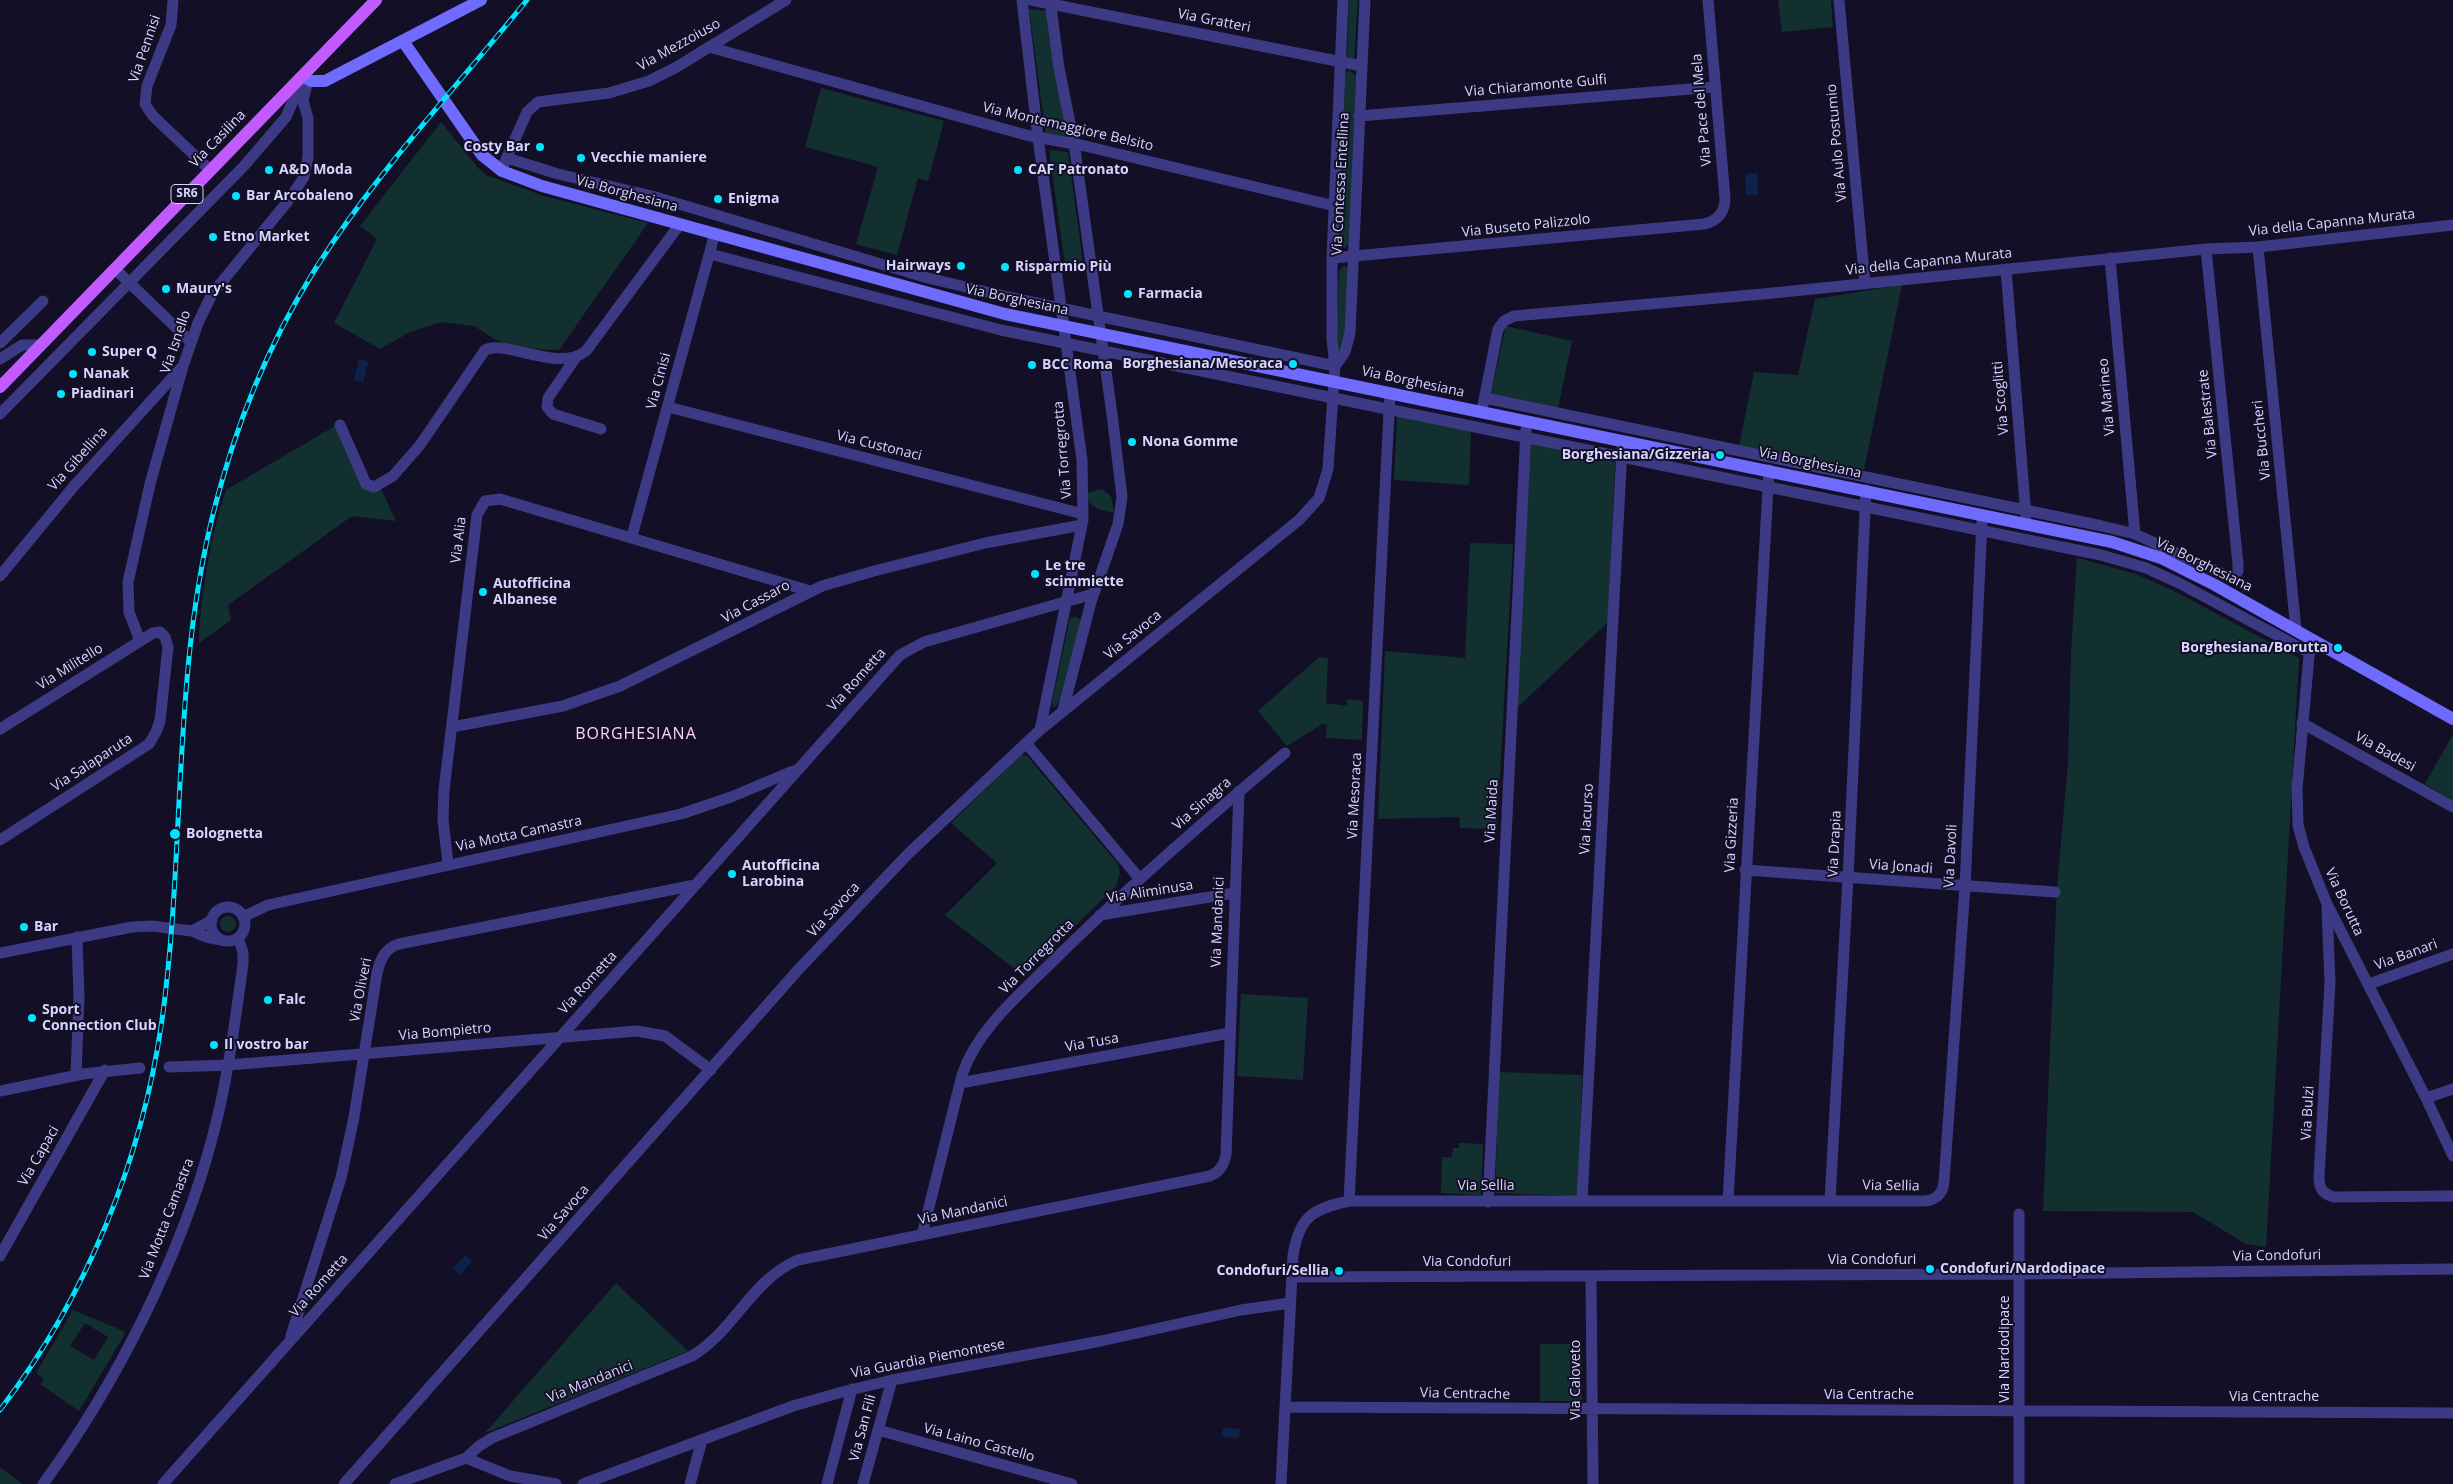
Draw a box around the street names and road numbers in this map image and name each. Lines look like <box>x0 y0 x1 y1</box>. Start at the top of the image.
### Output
street label: Via Gratteri <box>1176 6 1252 36</box>
street label: Via Pennisi <box>126 13 164 85</box>
street label: Via Mezzoiuso <box>634 15 724 75</box>
street label: Via Pace del Mela <box>1689 53 1715 167</box>
street label: Via Chiaramonte Gulfi <box>1464 71 1608 101</box>
street label: Via Aulo Postumio <box>1823 83 1851 203</box>
street label: Via Montemaggiore Belsito <box>981 99 1155 155</box>
street label: Via Casilina <box>186 107 250 171</box>
street label: Via Contessa Entellina <box>1329 112 1353 256</box>
street label: Via Borghesiana <box>574 172 680 216</box>
road number: SR6 <box>171 184 203 203</box>
street label: Via della Capanna Murata <box>2248 206 2416 240</box>
street label: Via Buseto Palizzolo <box>1461 211 1591 241</box>
street label: Via della Capanna Murata <box>1845 245 2013 279</box>
street label: Via Borghesiana <box>964 281 1070 319</box>
street label: Via Isnello <box>157 308 195 376</box>
street label: Via Cinisi <box>643 351 675 411</box>
street label: Via Marineo <box>2095 358 2119 436</box>
street label: Via Scoglitti <box>1989 360 2013 436</box>
street label: Via Borghesiana <box>1360 363 1466 401</box>
street label: Via Balestrate <box>2195 369 2221 459</box>
street label: Via Buccheri <box>2249 399 2275 481</box>
street label: Via Torregrotta <box>1050 400 1076 500</box>
street label: Via Gibellina <box>45 424 111 494</box>
street label: Via Custonaci <box>835 427 923 465</box>
street label: Via Borghesiana <box>1757 444 1863 482</box>
street label: Via Alia <box>448 516 470 564</box>
street label: Via Borghesiana <box>2153 534 2255 596</box>
street label: Via Cassaro <box>719 577 793 627</box>
street label: Via Savoca <box>1101 607 1165 663</box>
street label: Via Militello <box>34 640 106 694</box>
street label: Via Rometta <box>824 645 890 715</box>
street label: Via Badesi <box>2352 728 2418 776</box>
street label: Via Salaparuta <box>48 730 136 796</box>
street label: Via Mesoraca <box>1344 752 1366 840</box>
street label: Via Sinagra <box>1169 774 1235 834</box>
street label: Via Maida <box>1482 779 1502 843</box>
street label: Via Iacurso <box>1577 783 1597 855</box>
street label: Via Gizzeria <box>1722 797 1742 873</box>
street label: Via Drapia <box>1825 810 1845 878</box>
street label: Via Motta Camastra <box>455 812 583 856</box>
street label: Via Davoli <box>1941 824 1961 888</box>
street label: Via Jonadi <box>1869 856 1933 878</box>
street label: Via Borutta <box>2321 865 2367 939</box>
street label: Via Mandanici <box>1208 876 1228 968</box>
street label: Via Aliminusa <box>1106 877 1194 907</box>
street label: Via Savoca <box>804 879 864 941</box>
street label: Via Torregrotta <box>996 916 1078 998</box>
street label: Via Banari <box>2372 936 2440 974</box>
street label: Via Rometta <box>555 948 621 1018</box>
street label: Via Oliveri <box>347 956 375 1024</box>
street label: Via Bompietro <box>398 1020 492 1044</box>
street label: Via Tusa <box>1064 1030 1120 1056</box>
street label: Via Bulzi <box>2298 1085 2318 1141</box>
street label: Via Capaci <box>15 1123 63 1189</box>
street label: Via Motta Camastra <box>136 1156 198 1282</box>
street label: Via Sellia <box>1862 1177 1920 1195</box>
street label: Via Sellia <box>1457 1178 1515 1194</box>
street label: Via Savoca <box>535 1182 593 1244</box>
street label: Via Mandanici <box>917 1193 1009 1229</box>
street label: Via Condofuri <box>2233 1247 2321 1265</box>
street label: Via Rometta <box>286 1251 352 1321</box>
street label: Via Condofuri <box>1828 1252 1916 1268</box>
street label: Via Condofuri <box>1423 1254 1511 1270</box>
street label: Via Nardodipace <box>1997 1295 2013 1403</box>
street label: Via Guardia Piemontese <box>850 1336 1006 1382</box>
street label: Via Caloveto <box>1568 1340 1584 1420</box>
street label: Via Mandanici <box>545 1357 635 1407</box>
street label: Via Centrache <box>1420 1385 1510 1403</box>
street label: Via Centrache <box>1824 1387 1914 1403</box>
street label: Via Centrache <box>2229 1389 2319 1405</box>
street label: Via San Fili <box>846 1393 880 1463</box>
street label: Via Laino Castello <box>922 1420 1036 1466</box>

